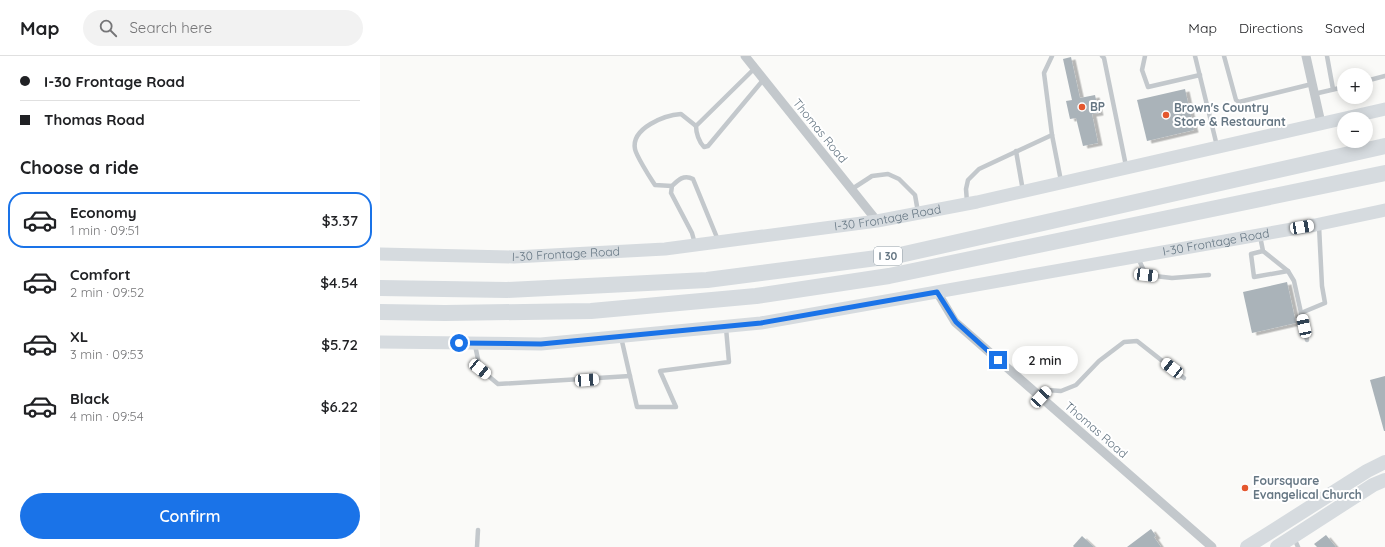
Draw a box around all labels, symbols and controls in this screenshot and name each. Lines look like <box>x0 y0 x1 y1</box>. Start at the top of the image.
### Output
search box <box>83 10 363 46</box>
text: Map <box>20 16 59 40</box>
icon: search <box>97 17 119 39</box>
text: Search here <box>129 18 212 37</box>
text: Map <box>1188 19 1217 37</box>
text: Directions <box>1239 19 1303 37</box>
text: Saved <box>1325 19 1365 37</box>
map controls <box>1337 68 1373 148</box>
button: + <box>1337 68 1373 104</box>
text: I-30 Frontage Road <box>44 72 185 91</box>
street label: Thomas Road <box>790 96 851 166</box>
place label: BP <box>1090 99 1105 114</box>
place label: Brown's Country Store & Restaurant <box>1174 100 1286 129</box>
marker: BP <box>1077 102 1087 112</box>
text: Thomas Road <box>44 110 145 129</box>
marker: Brown's Country Store & Restaurant <box>1161 110 1171 120</box>
button: − <box>1337 112 1373 148</box>
text: Choose a ride <box>20 156 139 179</box>
street label: I-30 Frontage Road <box>833 201 942 234</box>
icon: car <box>22 202 58 238</box>
text: Economy <box>70 203 137 222</box>
text: $3.37 <box>322 211 358 230</box>
car <box>1289 219 1315 235</box>
text: 1 min · 09:51 <box>70 222 139 238</box>
street label: I-30 Frontage Road <box>1161 225 1270 259</box>
street label: I-30 Frontage Road <box>512 243 620 264</box>
road number: I 30 <box>874 247 902 265</box>
icon: car <box>22 264 58 300</box>
text: Comfort <box>70 265 131 284</box>
car <box>1133 268 1159 282</box>
text: $4.54 <box>320 273 358 292</box>
text: 2 min · 09:52 <box>70 284 144 300</box>
car <box>1296 313 1312 339</box>
icon: car <box>22 326 58 362</box>
text: XL <box>70 327 88 346</box>
route start <box>450 334 468 352</box>
text: $5.72 <box>321 335 358 354</box>
text: 3 min · 09:53 <box>70 346 143 362</box>
callout: 2 min <box>1012 346 1078 374</box>
route end <box>989 351 1007 369</box>
text: 2 min <box>1028 352 1062 368</box>
car <box>1159 356 1185 380</box>
car <box>467 357 493 381</box>
car <box>575 373 599 387</box>
car <box>1028 384 1054 410</box>
icon: car <box>22 388 58 424</box>
text: Black <box>70 389 110 408</box>
text: $6.22 <box>321 397 358 416</box>
street label: Thomas Road <box>1062 398 1131 461</box>
text: 4 min · 09:54 <box>70 408 144 424</box>
place label: Foursquare Evangelical Church <box>1253 473 1362 502</box>
marker: Foursquare Evangelical Church <box>1240 483 1250 493</box>
button: Confirm <box>20 493 360 539</box>

